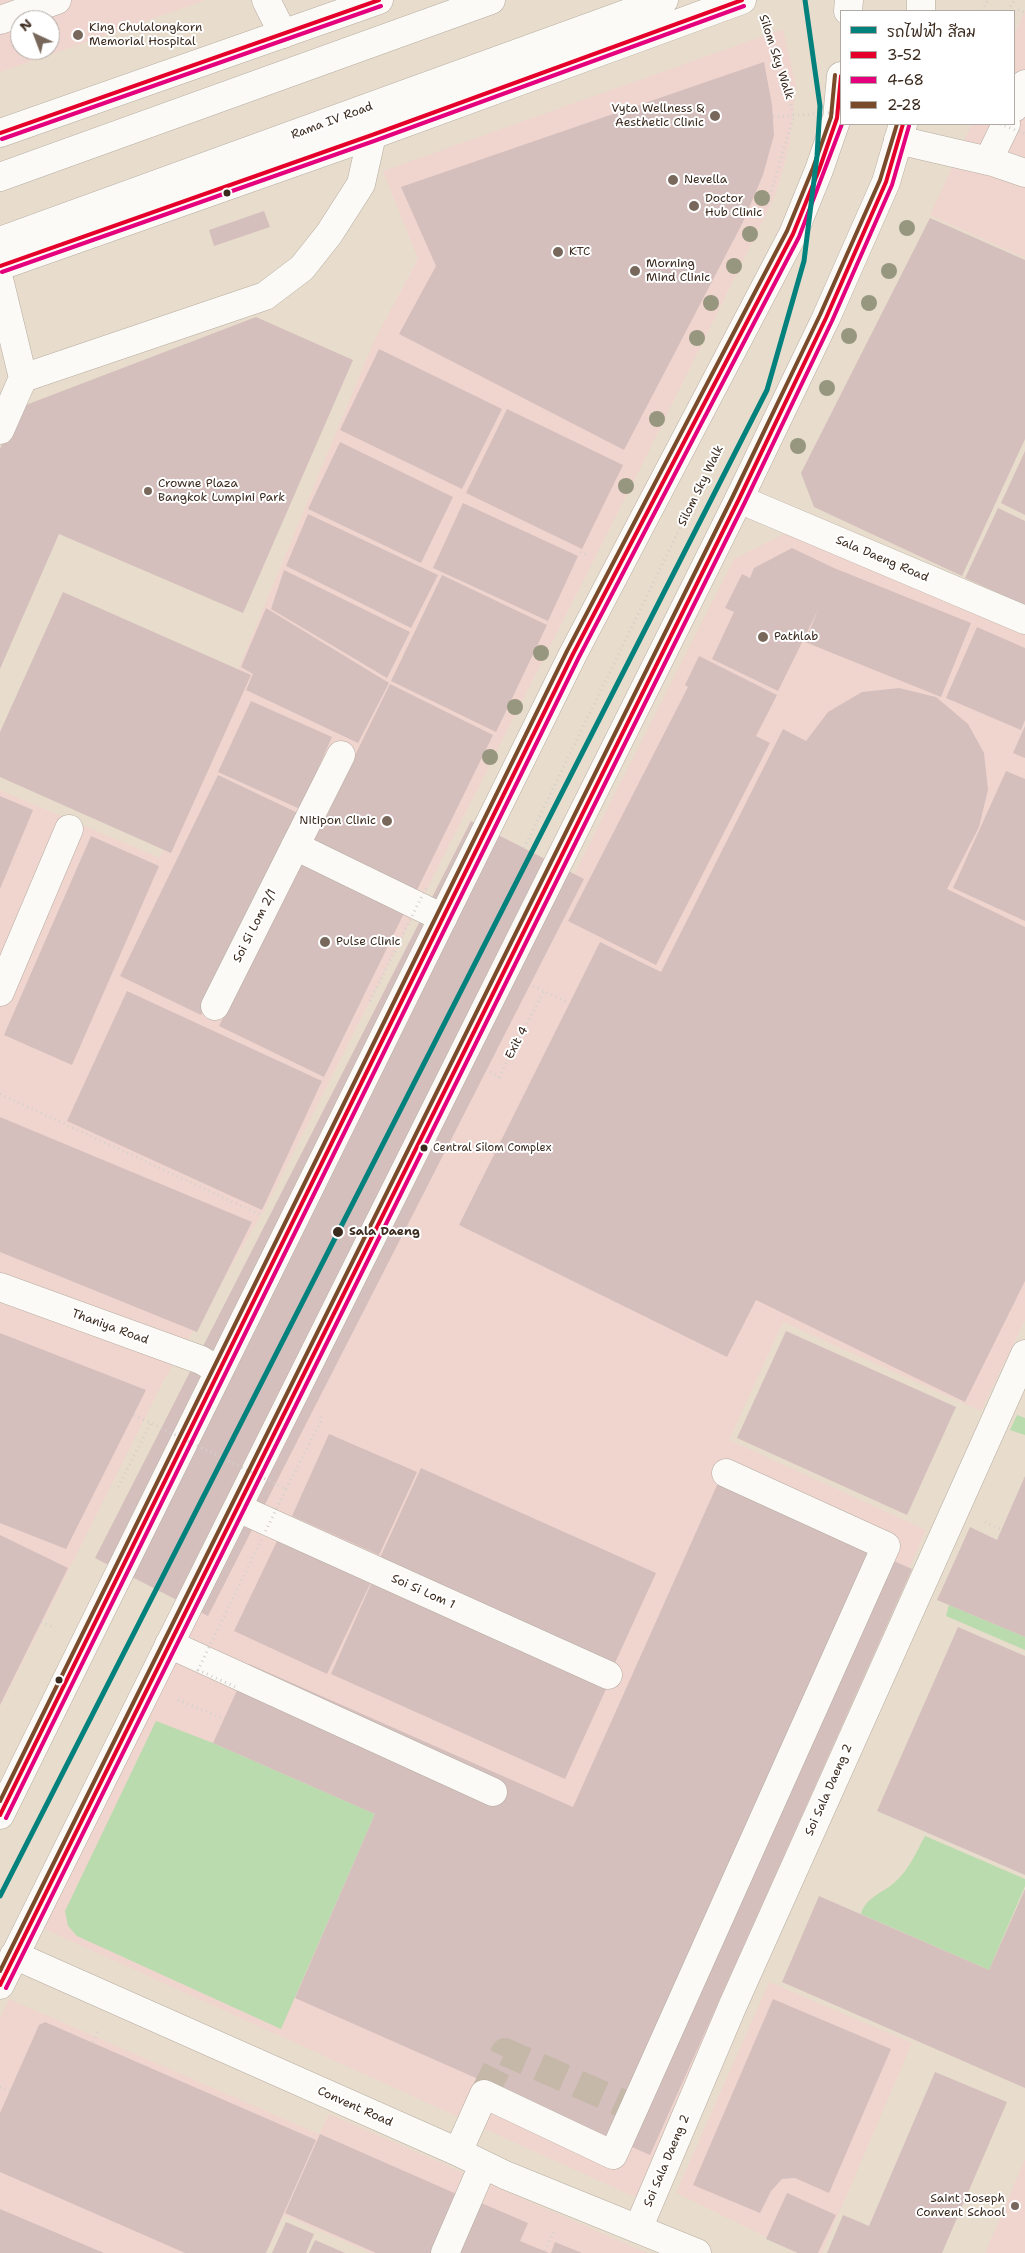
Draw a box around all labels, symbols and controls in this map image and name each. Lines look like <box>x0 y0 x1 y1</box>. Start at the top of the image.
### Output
north arrow <box>10 10 60 60</box>
legend <box>840 10 1015 125</box>
street label: Silom Sky Walk <box>755 13 797 101</box>
text: N <box>15 14 36 35</box>
place label: King Chulalongkorn Memorial Hospital <box>89 21 202 49</box>
text: รถไฟฟ้า สีลม <box>887 22 976 42</box>
marker: King Chulalongkorn Memorial Hospital <box>71 28 85 42</box>
text: 3-52 <box>887 45 922 65</box>
text: 4-68 <box>887 70 924 90</box>
text: 2-28 <box>887 95 921 115</box>
street label: Rama IV Road <box>289 100 375 142</box>
place label: Vyta Wellness & Aesthetic Clinic <box>611 102 704 130</box>
marker: Vyta Wellness & Aesthetic Clinic <box>708 109 722 123</box>
marker: Nevella <box>666 173 680 187</box>
place label: Nevella <box>684 173 727 187</box>
unlabelled marker <box>222 188 232 198</box>
place label: Doctor Hub Clinic <box>705 192 762 220</box>
marker: Doctor Hub Clinic <box>687 199 701 213</box>
marker: KTC <box>551 245 565 259</box>
place label: KTC <box>569 245 590 259</box>
place label: Morning Mind Clinic <box>646 257 710 285</box>
marker: Morning Mind Clinic <box>628 264 642 278</box>
street label: Silom Sky Walk <box>675 443 727 529</box>
place label: Crowne Plaza Bangkok Lumpini Park <box>158 477 285 505</box>
marker: Crowne Plaza Bangkok Lumpini Park <box>142 485 154 497</box>
street label: Sala Daeng Road <box>833 533 931 585</box>
marker: Pathlab <box>756 630 770 644</box>
place label: Pathlab <box>774 630 818 644</box>
place label: Nitipon Clinic <box>299 814 376 828</box>
marker: Nitipon Clinic <box>380 814 394 828</box>
street label: Soi Si Lom 2/1 <box>230 887 280 965</box>
marker: Pulse Clinic <box>318 935 332 949</box>
place label: Pulse Clinic <box>336 935 401 949</box>
street label: Exit 4 <box>503 1024 531 1062</box>
place label: Central Silom Complex <box>433 1141 551 1155</box>
marker: Central Silom Complex <box>419 1143 429 1153</box>
marker: Sala Daeng <box>331 1225 345 1239</box>
place label: Sala Daeng <box>349 1225 420 1239</box>
street label: Thaniya Road <box>70 1306 150 1348</box>
street label: Soi Si Lom 1 <box>389 1572 457 1612</box>
unlabelled marker <box>54 1675 64 1685</box>
street label: Soi Sala Daeng 2 <box>802 1742 856 1838</box>
street label: Convent Road <box>315 2084 395 2130</box>
street label: Soi Sala Daeng 2 <box>641 2113 693 2209</box>
place label: Saint Joseph Convent School <box>916 2192 1005 2220</box>
marker: Saint Joseph Convent School <box>1009 2200 1021 2212</box>

